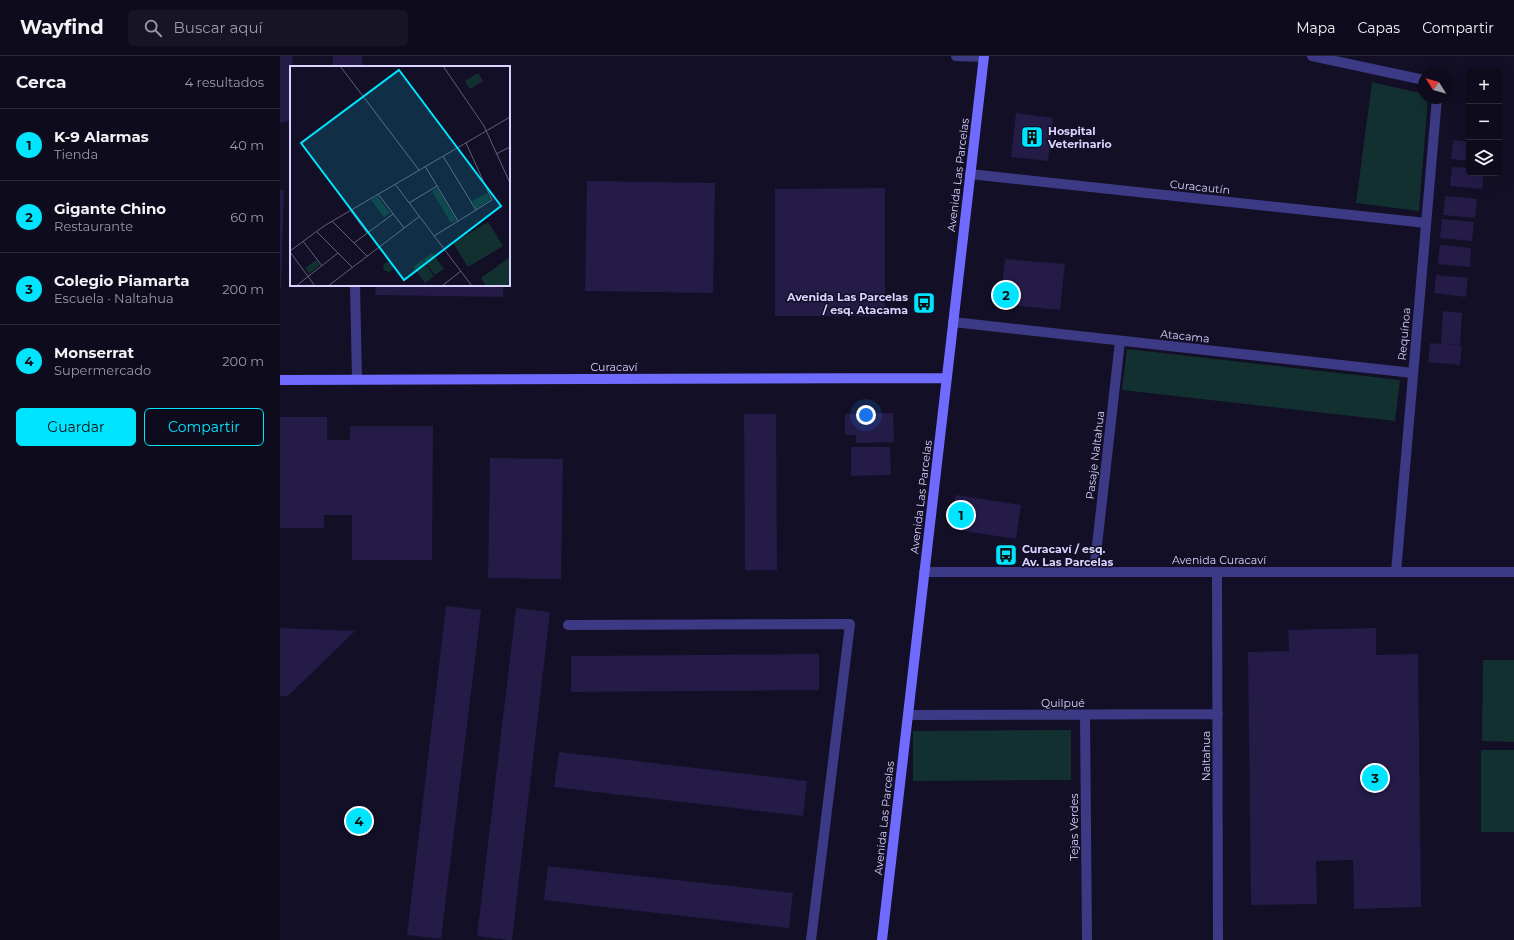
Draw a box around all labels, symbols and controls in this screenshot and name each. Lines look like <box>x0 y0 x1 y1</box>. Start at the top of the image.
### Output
search box <box>128 10 408 46</box>
text: Wayfind <box>20 16 104 39</box>
icon: search <box>142 17 164 39</box>
text: Buscar aquí <box>174 18 263 37</box>
text: Mapa <box>1296 19 1336 37</box>
text: Capas <box>1358 19 1400 37</box>
text: Compartir <box>1422 19 1494 37</box>
inset map <box>290 66 510 286</box>
north arrow <box>1418 68 1454 104</box>
map controls <box>1466 68 1502 176</box>
button: + <box>1466 68 1502 104</box>
text: Cerca <box>16 72 66 92</box>
text: 4 resultados <box>185 74 264 90</box>
button: − <box>1466 104 1502 140</box>
street label: Avenida Las Parcelas <box>944 117 972 233</box>
building icon: Hospital Veterinario <box>1019 124 1045 150</box>
place label: Hospital Veterinario <box>1047 124 1112 151</box>
text: K-9 Alarmas <box>54 127 149 146</box>
text: 1 <box>26 137 32 153</box>
text: 40 m <box>230 137 264 153</box>
button: layers <box>1466 140 1502 176</box>
text: Tienda <box>54 146 98 162</box>
street label: Curacautín <box>1169 177 1231 197</box>
text: Gigante Chino <box>54 199 166 218</box>
text: 2 <box>25 209 33 225</box>
text: 60 m <box>230 209 264 225</box>
text: Restaurante <box>54 218 133 234</box>
text: Colegio Piamarta <box>54 271 189 290</box>
pin: 2 <box>993 280 1019 310</box>
text: 3 <box>25 281 33 297</box>
text: 200 m <box>222 281 264 297</box>
text: Escuela · Naltahua <box>54 290 174 306</box>
place label: Avenida Las Parcelas / esq. Atacama <box>786 290 908 317</box>
bus stop icon: Avenida Las Parcelas / esq. Atacama <box>911 290 937 316</box>
street label: Requínoa <box>1395 307 1413 361</box>
street label: Atacama <box>1160 326 1210 346</box>
text: Monserrat <box>54 343 134 362</box>
text: 4 <box>25 353 33 369</box>
text: 200 m <box>222 353 264 369</box>
street label: Curacaví <box>591 360 639 374</box>
text: Supermercado <box>54 362 151 378</box>
your location <box>856 405 876 425</box>
button: Guardar <box>16 408 136 446</box>
button: Compartir <box>144 408 264 446</box>
street label: Pasaje Naltahua <box>1083 410 1107 500</box>
street label: Avenida Las Parcelas <box>907 439 935 555</box>
pin: 1 <box>948 500 974 530</box>
bus stop icon: Curacaví / esq. Av. Las Parcelas <box>993 542 1019 568</box>
place label: Curacaví / esq. Av. Las Parcelas <box>1021 542 1114 569</box>
street label: Avenida Curacaví <box>1172 553 1267 567</box>
street label: Quilpué <box>1041 696 1085 710</box>
street label: Naltahua <box>1199 731 1213 781</box>
street label: Avenida Las Parcelas <box>871 760 897 876</box>
pin: 3 <box>1362 763 1388 793</box>
street label: Tejas Verdes <box>1067 793 1081 861</box>
pin: 4 <box>346 806 372 836</box>

